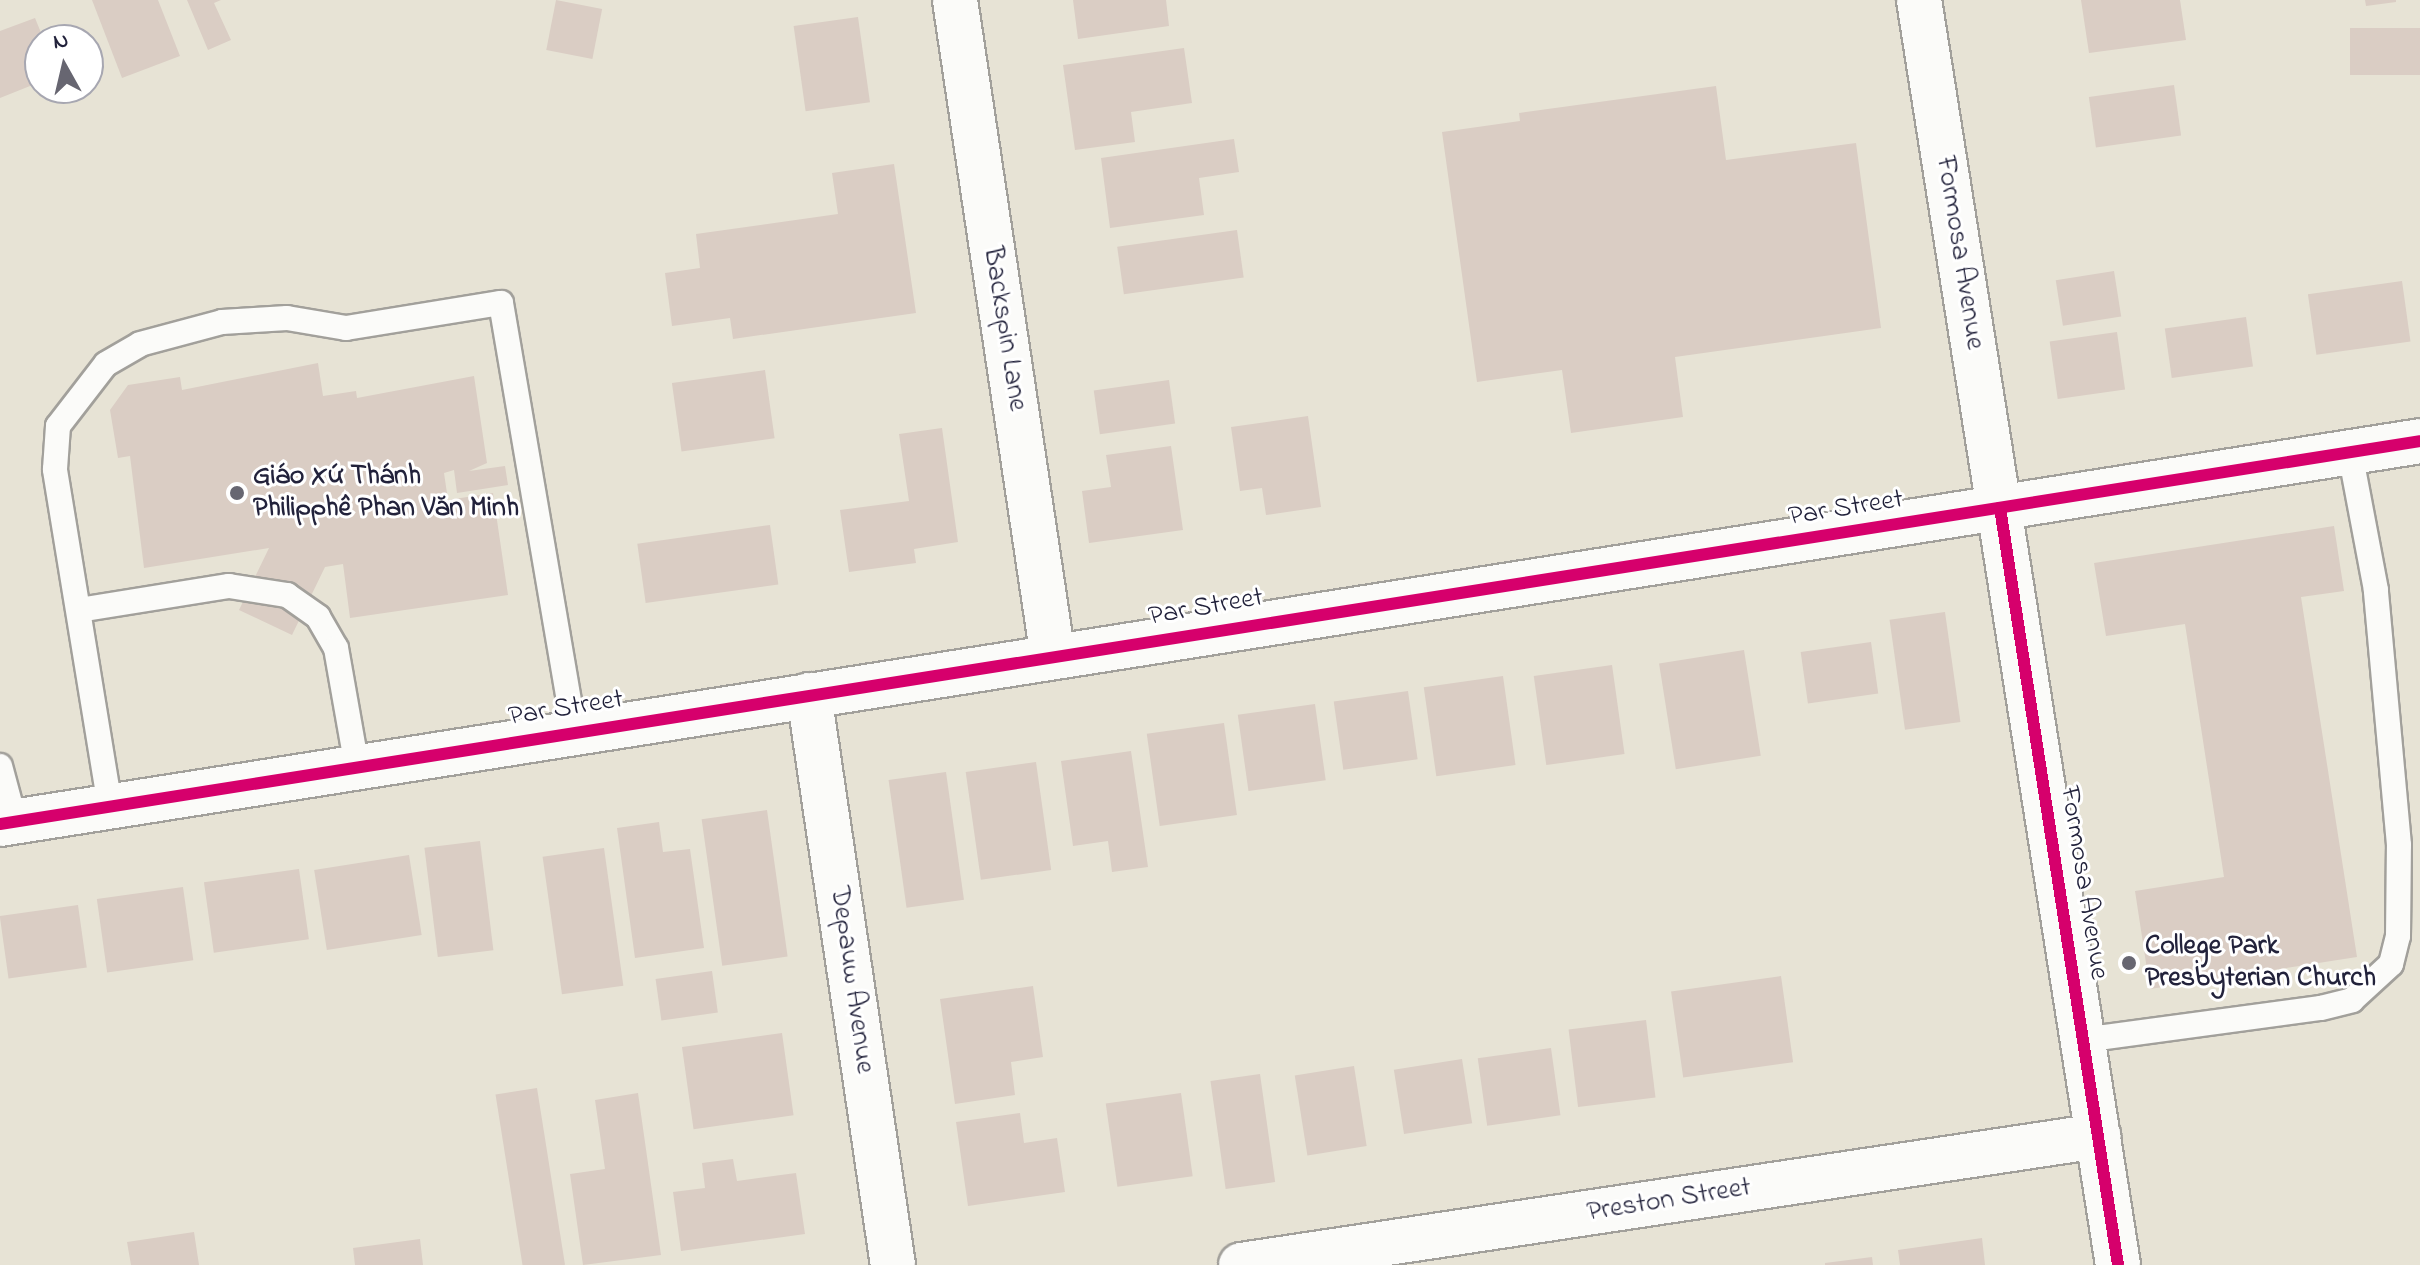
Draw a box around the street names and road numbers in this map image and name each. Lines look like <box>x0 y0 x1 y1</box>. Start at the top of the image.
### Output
street label: Formosa Avenue <box>1927 154 1991 352</box>
street label: Backspin Lane <box>974 244 1034 414</box>
street label: Par Street <box>1786 483 1906 535</box>
street label: Par Street <box>1146 581 1266 635</box>
street label: Par Street <box>506 683 626 735</box>
street label: Formosa Avenue <box>2051 784 2115 982</box>
street label: Depauw Avenue <box>821 884 881 1076</box>
street label: Preston Street <box>1585 1171 1753 1231</box>

